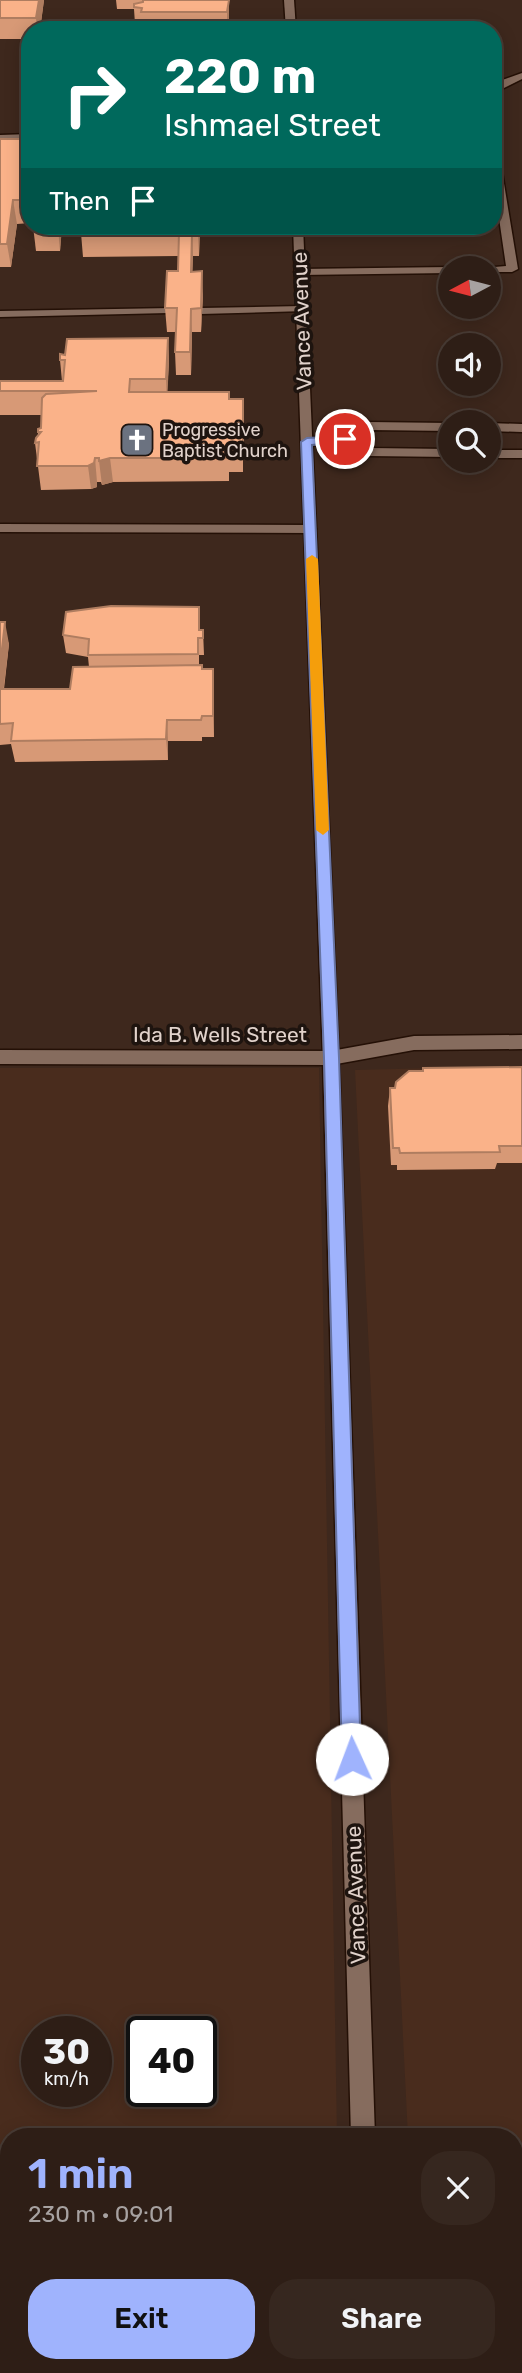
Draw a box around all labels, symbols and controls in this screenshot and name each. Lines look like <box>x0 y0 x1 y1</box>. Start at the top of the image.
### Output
text: 220 m <box>164 47 316 105</box>
icon: right <box>49 49 140 140</box>
text: Ishmael Street <box>164 106 381 144</box>
icon: arrive <box>124 182 162 220</box>
text: Then <box>49 186 110 217</box>
street label: Vance Avenue <box>287 251 316 391</box>
north arrow <box>438 256 500 318</box>
map controls <box>438 256 501 473</box>
button: sound <box>438 333 501 396</box>
pin <box>315 409 375 469</box>
button: search <box>438 410 501 473</box>
place label: Progressive Baptist Church <box>162 419 288 462</box>
icon: arrive <box>326 420 364 458</box>
church icon: Progressive Baptist Church <box>118 421 156 459</box>
street label: Ida B. Wells Street <box>133 1022 307 1047</box>
position arrow <box>315 1722 389 1796</box>
street label: Vance Avenue <box>341 1825 370 1965</box>
speed limit sign: 40 <box>126 2016 217 2107</box>
text: 30 <box>43 2031 90 2073</box>
text: km/h <box>44 2068 89 2090</box>
text: 1 min <box>28 2149 134 2199</box>
button: close <box>421 2151 495 2225</box>
text: 230 m · 09:01 <box>28 2200 173 2228</box>
button: Exit <box>28 2279 255 2359</box>
button: Share <box>269 2279 495 2359</box>

